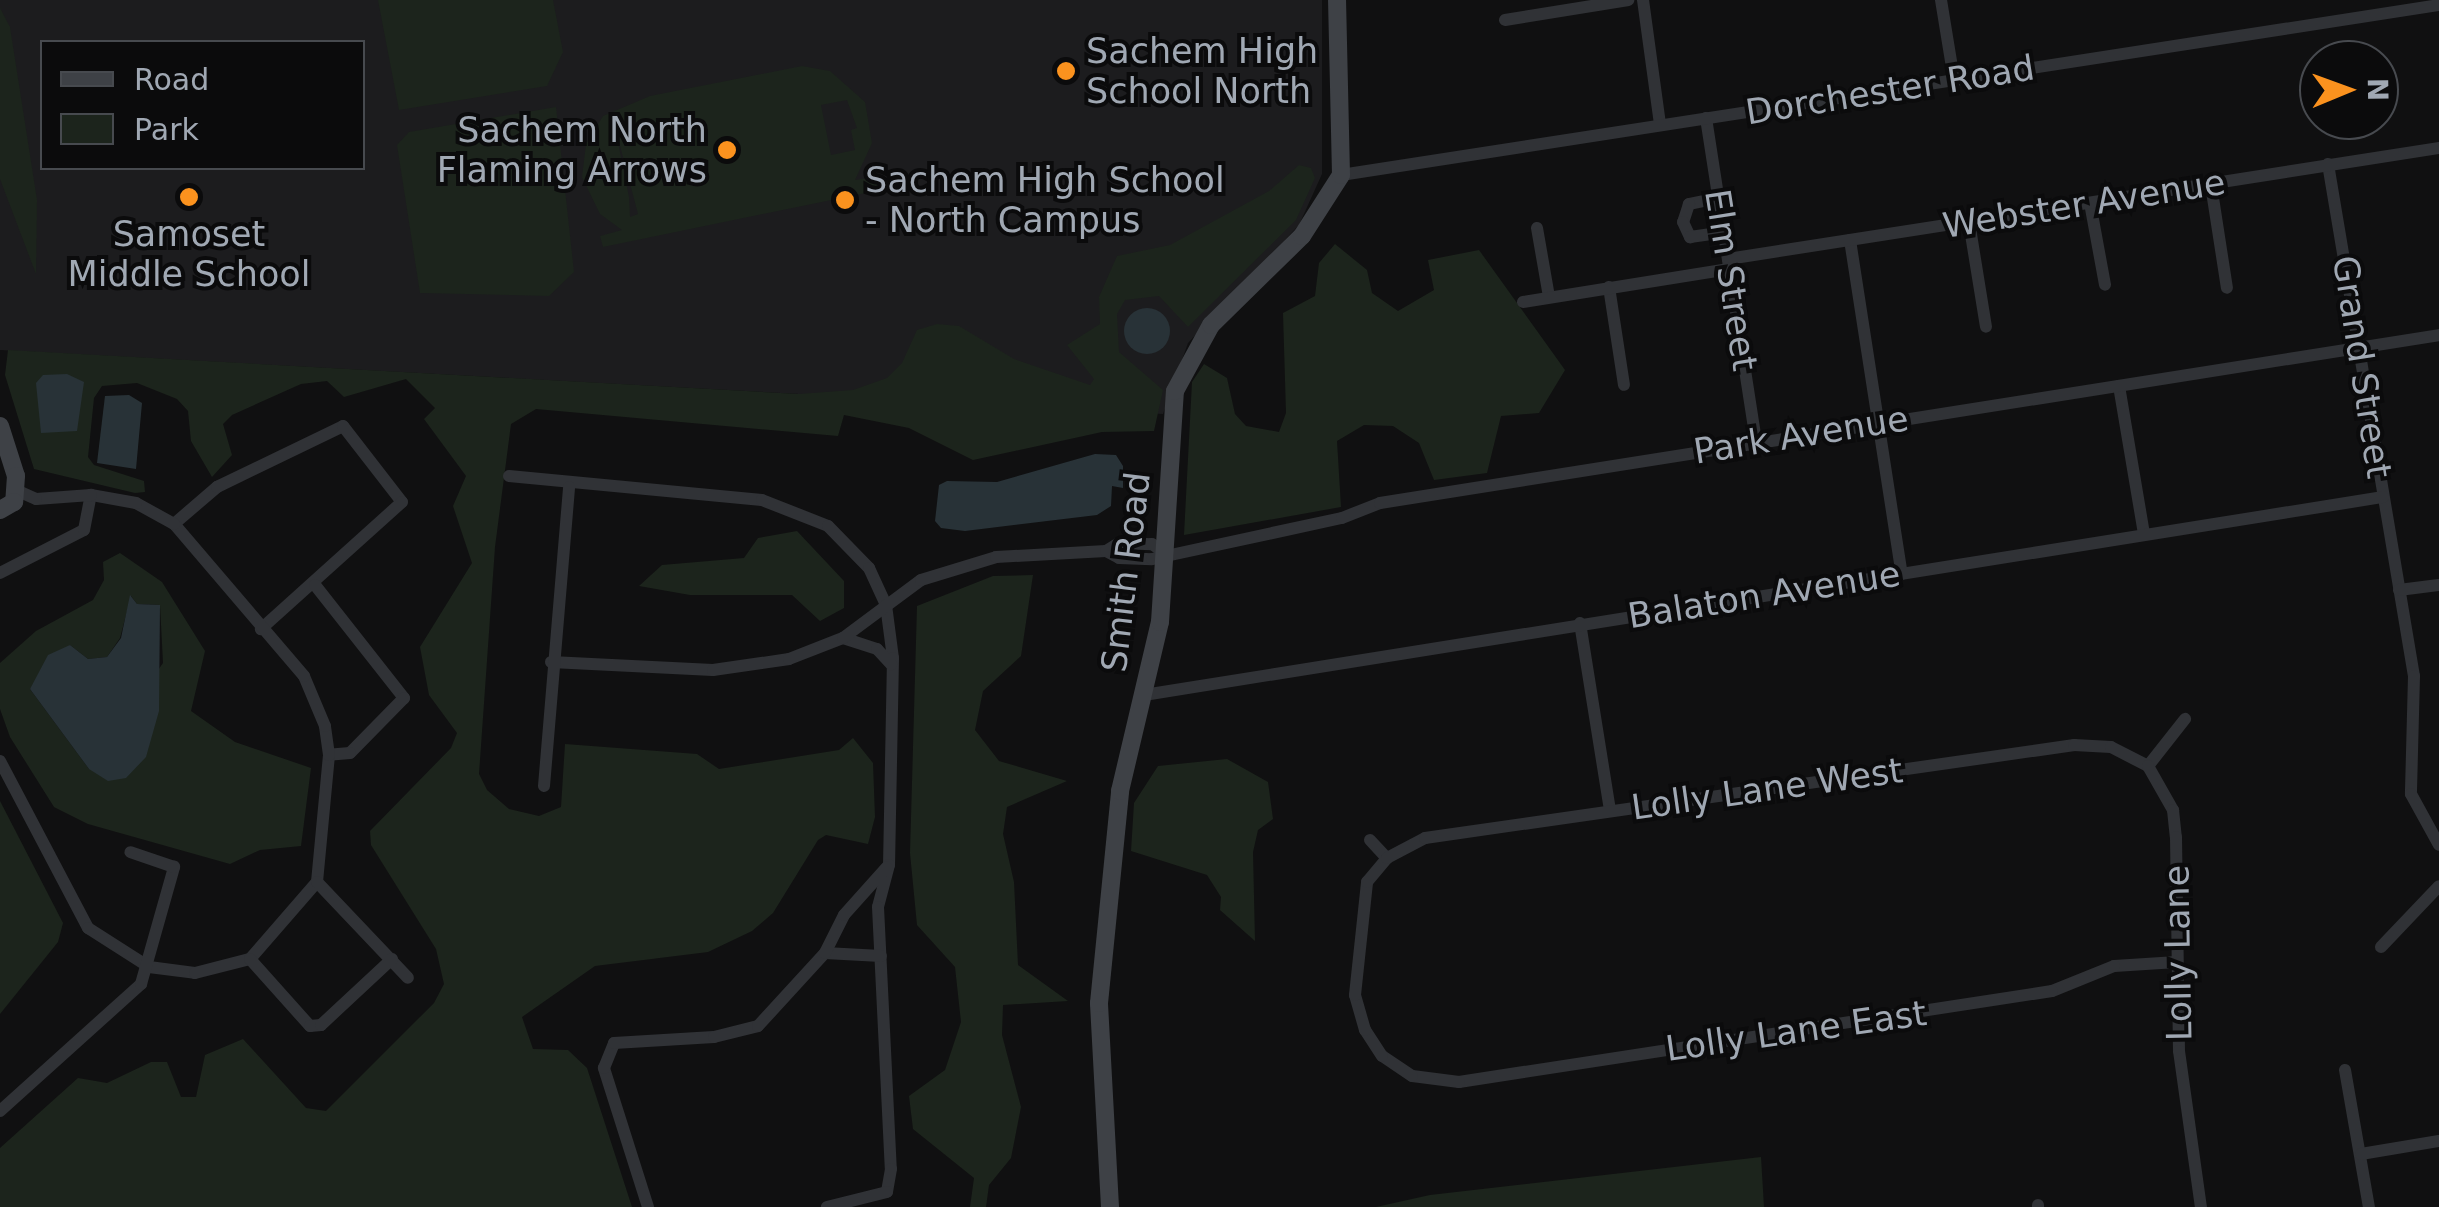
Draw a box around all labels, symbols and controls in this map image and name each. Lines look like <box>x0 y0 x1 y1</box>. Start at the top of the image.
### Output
place label: Sachem High School North <box>1086 30 1318 112</box>
legend <box>40 40 365 170</box>
north arrow <box>2299 40 2399 140</box>
street label: Dorchester Road <box>1743 46 2037 134</box>
marker: Sachem High School North <box>1055 60 1077 82</box>
text: Road <box>134 62 209 97</box>
text: N <box>2361 77 2394 102</box>
place label: Sachem North Flaming Arrows <box>437 109 707 191</box>
text: Park <box>134 112 199 147</box>
marker: Sachem North Flaming Arrows <box>716 139 738 161</box>
place label: Sachem High School - North Campus <box>865 159 1225 241</box>
street label: Webster Avenue <box>1940 161 2228 247</box>
marker: Samoset Middle School <box>178 186 200 208</box>
street label: Elm Street <box>1696 186 1766 374</box>
marker: Sachem High School - North Campus <box>834 189 856 211</box>
place label: Samoset Middle School <box>68 213 310 295</box>
street label: Grand Street <box>2324 253 2400 481</box>
street label: Park Avenue <box>1691 397 1911 473</box>
street label: Smith Road <box>1093 470 1159 674</box>
street label: Balaton Avenue <box>1625 553 1903 637</box>
street label: Lolly Lane West <box>1629 749 1905 829</box>
street label: Lolly Lane <box>2155 865 2201 1041</box>
street label: Lolly Lane East <box>1663 992 1929 1070</box>

